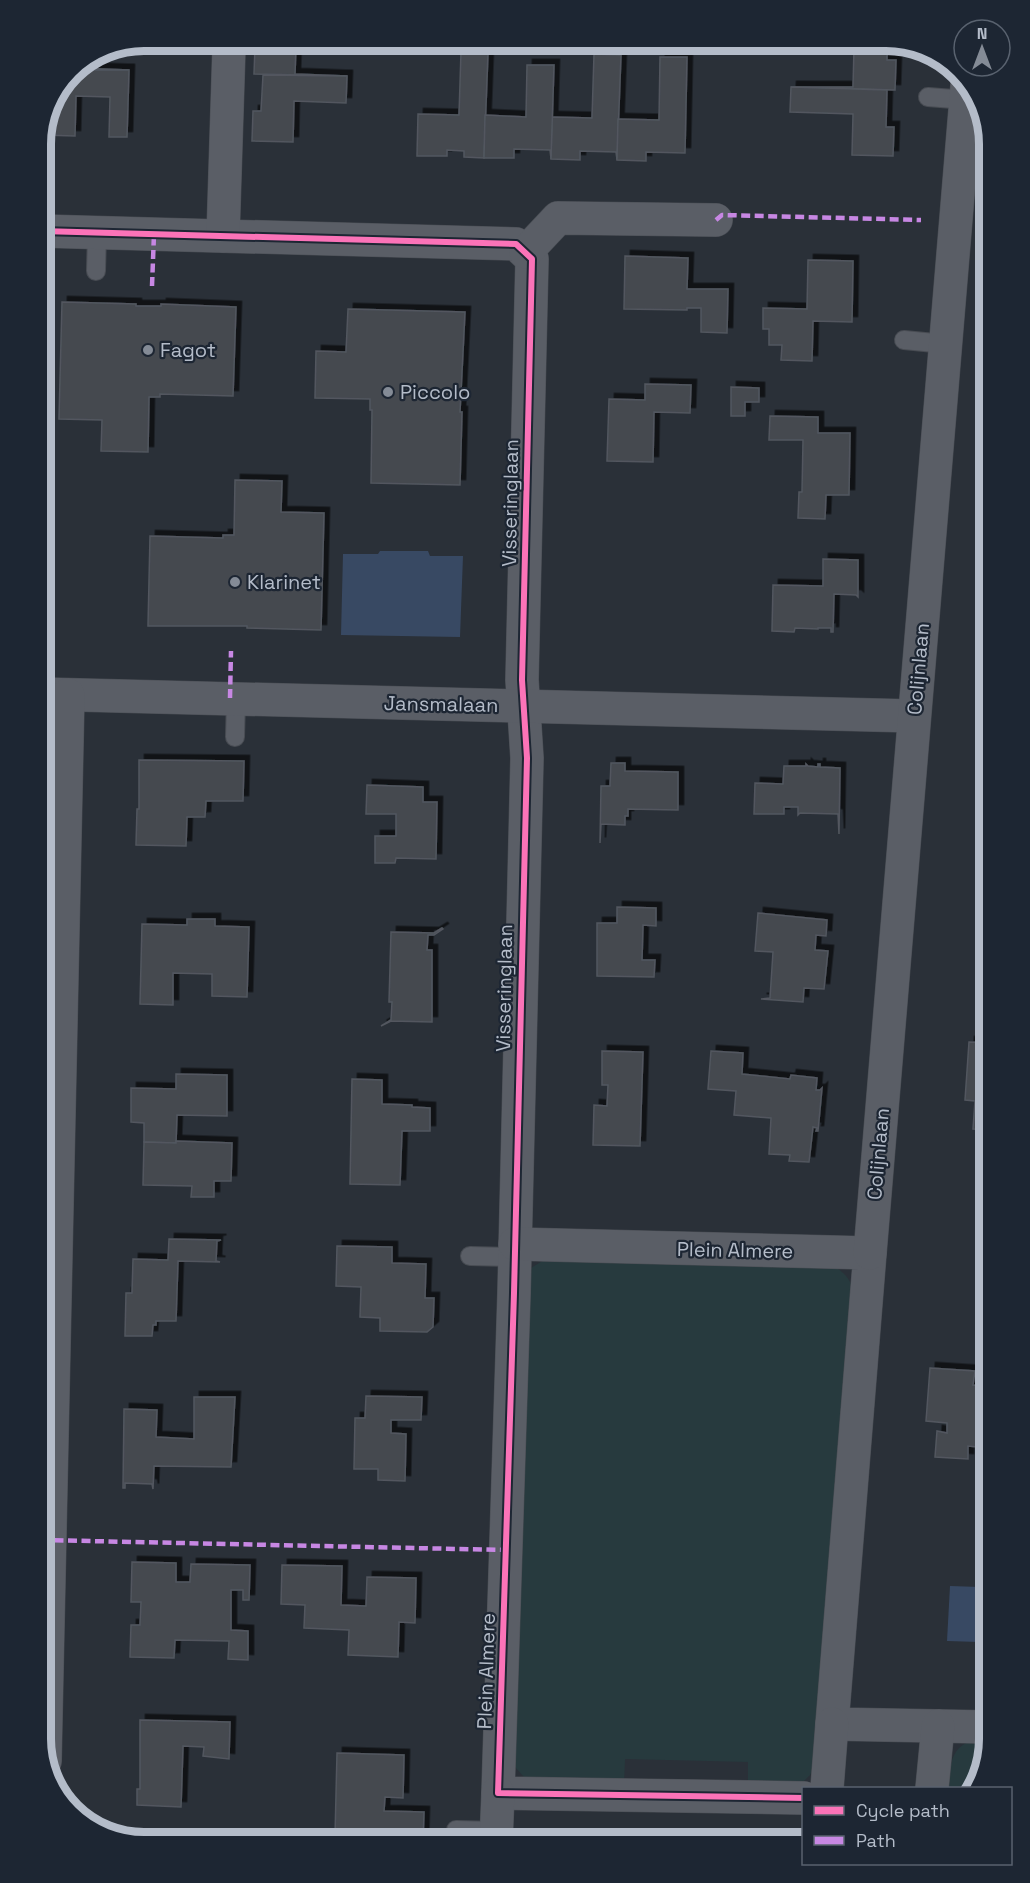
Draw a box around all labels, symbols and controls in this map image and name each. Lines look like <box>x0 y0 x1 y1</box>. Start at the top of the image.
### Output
north arrow <box>952 18 1012 78</box>
text: N <box>977 23 987 44</box>
place label: Fagot <box>160 337 216 363</box>
marker: Fagot <box>141 343 155 357</box>
place label: Piccolo <box>400 379 470 405</box>
marker: Piccolo <box>381 385 395 399</box>
street label: Visseringlaan <box>496 439 524 567</box>
place label: Klarinet <box>247 569 321 595</box>
marker: Klarinet <box>228 575 242 589</box>
street label: Colijnlaan <box>901 622 935 716</box>
street label: Jansmalaan <box>384 690 498 718</box>
street label: Visseringlaan <box>490 924 518 1052</box>
street label: Colijnlaan <box>861 1107 895 1201</box>
street label: Plein Almere <box>677 1236 793 1264</box>
street label: Plein Almere <box>471 1612 501 1730</box>
legend <box>802 1787 1012 1865</box>
text: Cycle path <box>856 1799 950 1822</box>
text: Path <box>856 1829 896 1852</box>

